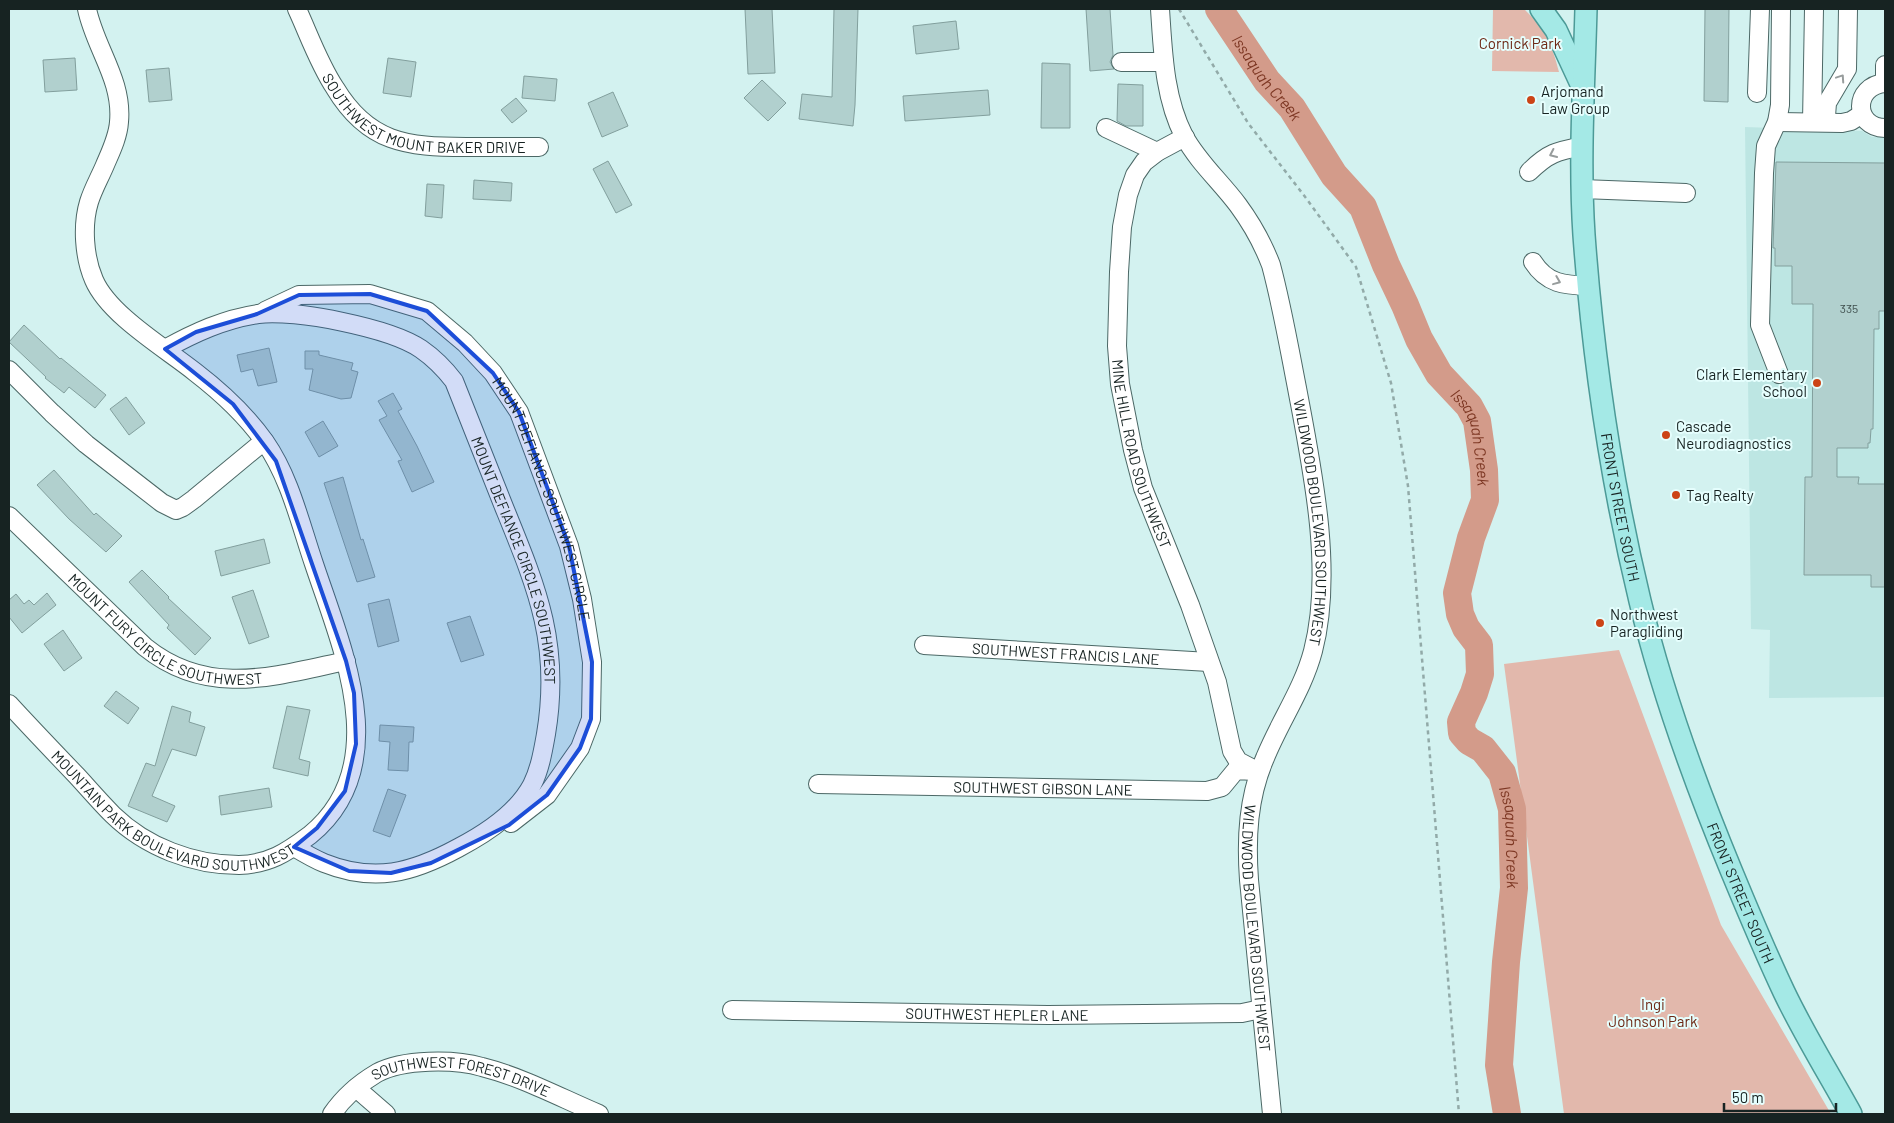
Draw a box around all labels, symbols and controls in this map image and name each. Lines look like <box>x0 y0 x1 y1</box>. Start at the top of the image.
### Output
water label: Issaquah Creek <box>1229 31 1307 124</box>
park label: Cornick Park <box>1479 34 1562 52</box>
street label: SOUTHWEST MOUNT BAKER DRIVE <box>319 70 526 156</box>
one-way arrow <box>1835 75 1844 84</box>
place label: Arjomand Law Group <box>1541 82 1610 117</box>
marker: Arjomand Law Group <box>1525 94 1537 106</box>
one-way arrow <box>1549 147 1558 158</box>
one-way arrow <box>1552 275 1561 286</box>
house number: 335 <box>1840 301 1858 315</box>
street label: MINE HILL ROAD SOUTHWEST <box>1109 359 1175 551</box>
place label: Clark Elementary School <box>1696 365 1807 400</box>
street label: MOUNT DEFIANCE SOUTHWEST CIRCLE <box>489 373 594 622</box>
marker: Clark Elementary School <box>1811 377 1823 389</box>
water label: Issaquah Creek <box>1448 384 1494 487</box>
street label: WILDWOOD BOULEVARD SOUTHWEST <box>1290 398 1331 647</box>
place label: Cascade Neurodiagnostics <box>1676 417 1791 452</box>
marker: Cascade Neurodiagnostics <box>1660 429 1672 441</box>
street label: FRONT STREET SOUTH <box>1598 432 1644 583</box>
street label: MOUNT DEFIANCE CIRCLE SOUTHWEST <box>468 434 560 684</box>
place label: Tag Realty <box>1686 486 1754 504</box>
marker: Tag Realty <box>1670 489 1682 501</box>
street label: MOUNT FURY CIRCLE SOUTHWEST <box>65 569 263 688</box>
place label: Northwest Paragliding <box>1610 605 1683 640</box>
marker: Northwest Paragliding <box>1594 617 1606 629</box>
street label: SOUTHWEST FRANCIS LANE <box>971 639 1160 668</box>
street label: MOUNTAIN PARK BOULEVARD SOUTHWEST <box>48 746 298 874</box>
street label: SOUTHWEST GIBSON LANE <box>953 777 1133 799</box>
water label: Issaquah Creek <box>1496 783 1524 889</box>
street label: WILDWOOD BOULEVARD SOUTHWEST <box>1239 803 1275 1052</box>
street label: FRONT STREET SOUTH <box>1704 820 1779 966</box>
park label: Ingi Johnson Park <box>1609 995 1698 1030</box>
street label: SOUTHWEST HEPLER LANE <box>905 1004 1089 1024</box>
street label: SOUTHWEST FOREST DRIVE <box>368 1053 553 1100</box>
scale bar <box>1724 1080 1836 1112</box>
text: 50 m <box>1732 1088 1764 1106</box>

